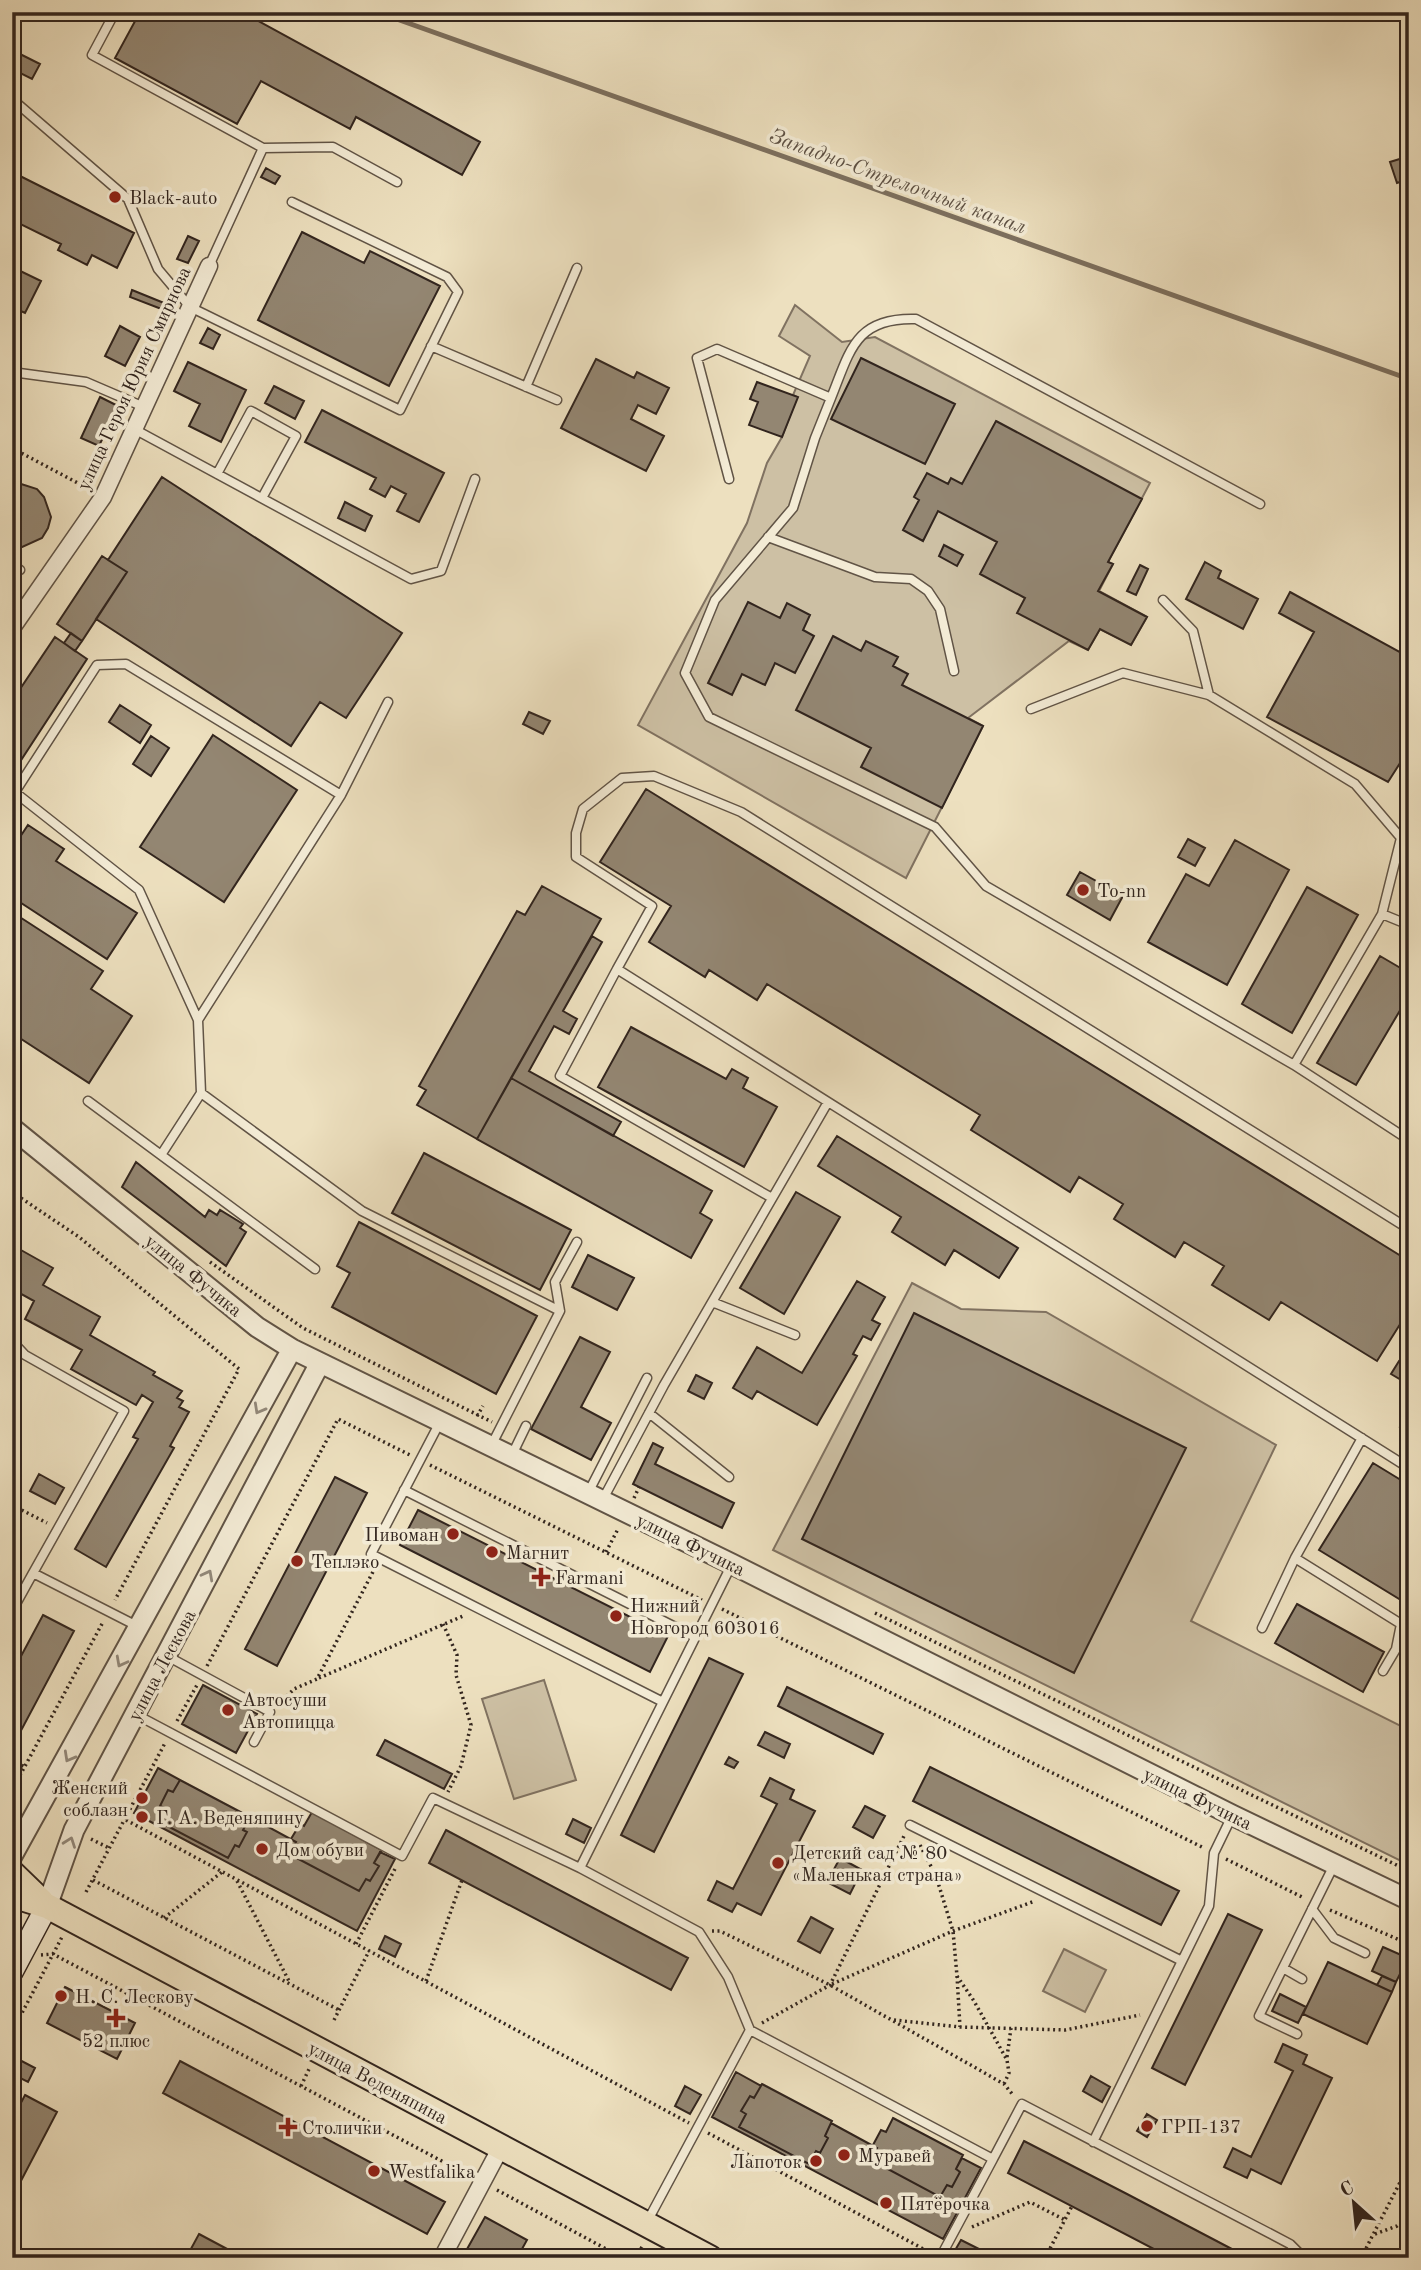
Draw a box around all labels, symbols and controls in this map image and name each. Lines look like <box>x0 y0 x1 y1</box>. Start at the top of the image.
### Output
water label: Западно-Стрелочный канал <box>766 125 1029 239</box>
marker: Black-auto <box>107 189 123 205</box>
place label: Black-auto <box>129 190 217 209</box>
street label: улица Героя Юрия Смирнова <box>75 264 196 494</box>
marker: To-nn <box>1075 882 1091 898</box>
place label: To-nn <box>1097 883 1146 902</box>
street label: улица Фучика <box>140 1232 245 1322</box>
one-way arrow <box>254 1402 267 1414</box>
street label: улица Фучика <box>632 1512 748 1581</box>
marker: Пивоман <box>445 1526 461 1542</box>
place label: Пивоман <box>365 1527 439 1546</box>
marker: Магнит <box>484 1544 500 1560</box>
place label: Магнит <box>506 1545 569 1564</box>
marker: Теплэко <box>289 1553 305 1569</box>
place label: Теплэко <box>311 1554 379 1573</box>
one-way arrow <box>200 1569 213 1582</box>
marker: Farmani <box>533 1569 549 1585</box>
place label: Farmani <box>555 1570 624 1589</box>
place label: Нижний Новгород 603016 <box>630 1598 780 1639</box>
street label: улица Лескова <box>126 1607 201 1725</box>
marker: Нижний Новгород 603016 <box>608 1608 624 1624</box>
one-way arrow <box>115 1655 129 1667</box>
place label: Автосуши Автопицца <box>242 1692 335 1733</box>
marker: Автосуши Автопицца <box>220 1702 236 1718</box>
one-way arrow <box>64 1749 77 1762</box>
street label: улица Фучика <box>1139 1766 1255 1835</box>
place label: Женский соблазн <box>51 1780 128 1821</box>
marker: Женский соблазн <box>134 1790 150 1806</box>
marker: Г. А. Веденяпину <box>134 1809 150 1825</box>
place label: Г. А. Веденяпину <box>156 1810 304 1829</box>
one-way arrow <box>62 1836 76 1849</box>
marker: Дом обуви <box>254 1841 270 1857</box>
place label: Дом обуви <box>276 1842 364 1861</box>
place label: Детский сад № 80 «Маленькая страна» <box>792 1845 963 1886</box>
marker: Детский сад № 80 «Маленькая страна» <box>770 1855 786 1871</box>
marker: Н. С. Лескову <box>53 1988 69 2004</box>
place label: Н. С. Лескову <box>75 1989 194 2008</box>
marker: 52 плюс <box>108 2010 124 2026</box>
place label: 52 плюс <box>82 2033 150 2052</box>
street label: улица Веденяпина <box>304 2040 450 2129</box>
marker: ГРП-137 <box>1139 2118 1155 2134</box>
marker: Столички <box>280 2119 296 2135</box>
place label: ГРП-137 <box>1161 2119 1241 2138</box>
place label: Столички <box>302 2120 382 2139</box>
marker: Муравей <box>836 2147 852 2163</box>
place label: Муравей <box>858 2148 931 2167</box>
marker: Лапоток <box>808 2153 824 2169</box>
place label: Лапоток <box>730 2154 802 2173</box>
marker: Westfalika <box>366 2163 382 2179</box>
place label: Westfalika <box>388 2164 476 2183</box>
north arrow <box>1320 2168 1390 2238</box>
text: С <box>1338 2179 1357 2201</box>
marker: Пятёрочка <box>878 2195 894 2211</box>
place label: Пятёрочка <box>900 2196 991 2215</box>

